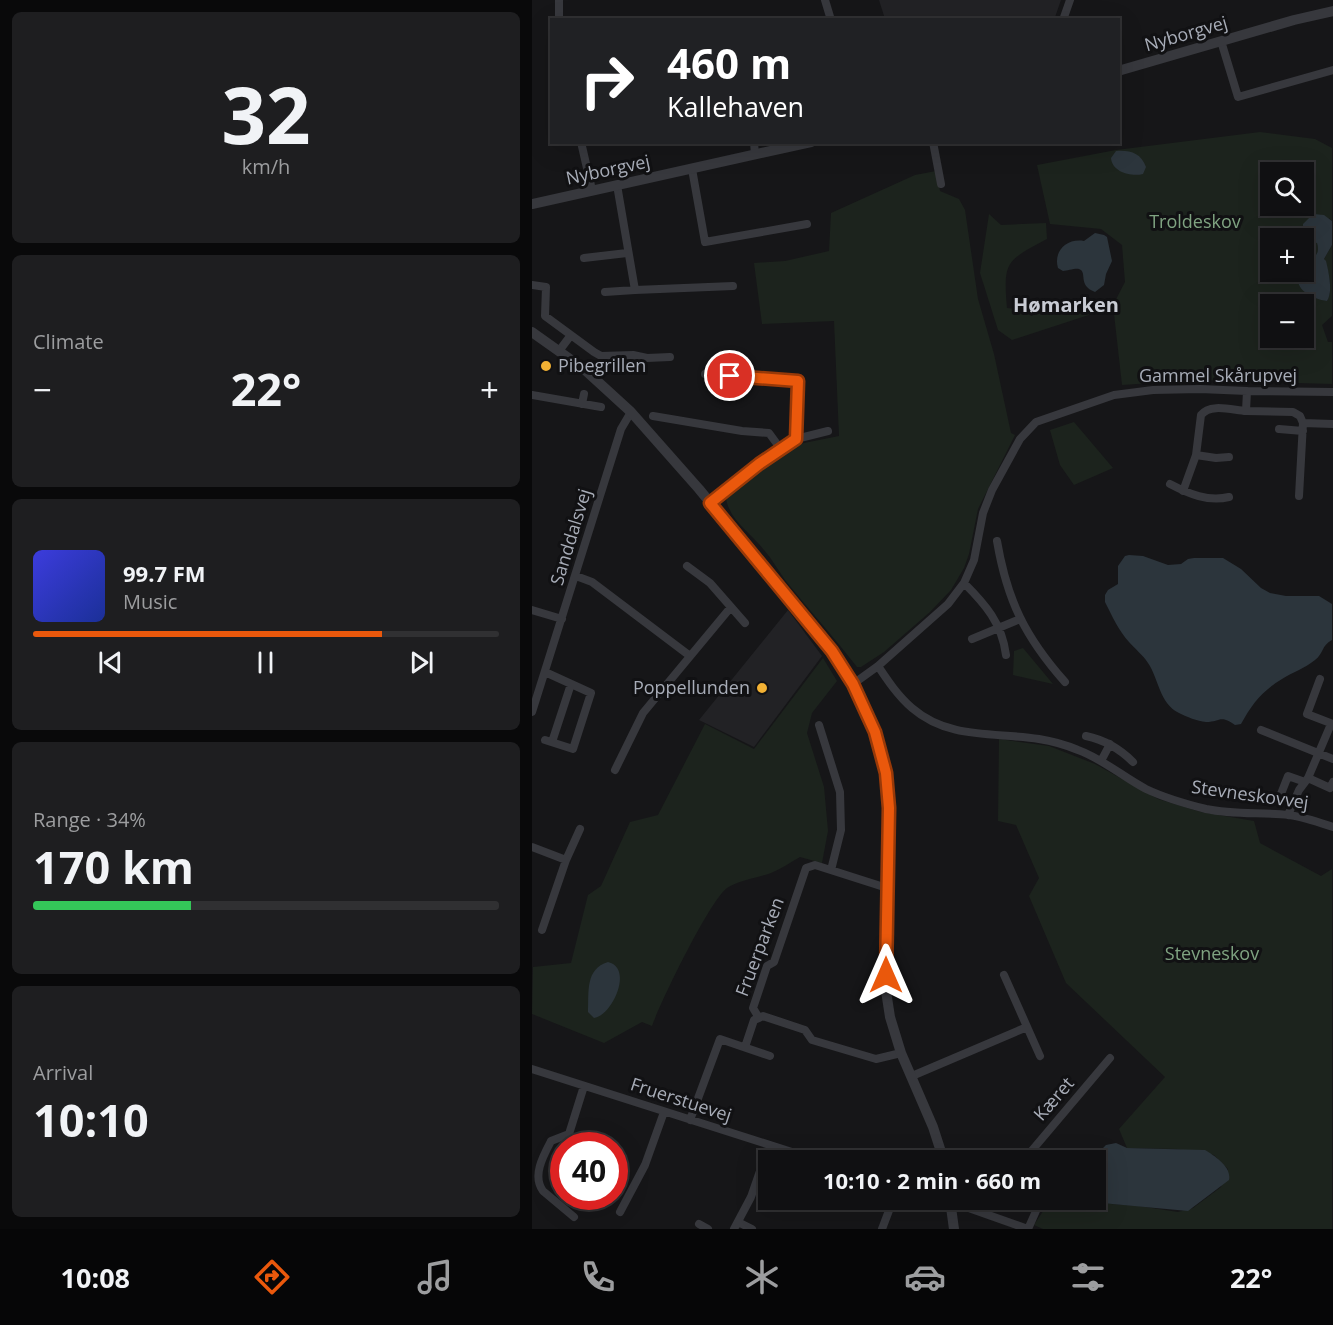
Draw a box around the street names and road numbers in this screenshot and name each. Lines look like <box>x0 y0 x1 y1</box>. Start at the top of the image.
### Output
street label: Nyborgvej <box>1141 10 1230 56</box>
street label: Nyborgvej <box>564 148 652 190</box>
street label: Gammel Skårupvej <box>1139 363 1297 387</box>
street label: Sanddalsvej <box>544 486 596 588</box>
street label: Stevneskovvej <box>1190 774 1310 814</box>
street label: Fruerparken <box>729 894 789 1000</box>
street label: Fruerstuevej <box>628 1071 735 1127</box>
street label: Kæret <box>1028 1071 1079 1125</box>

